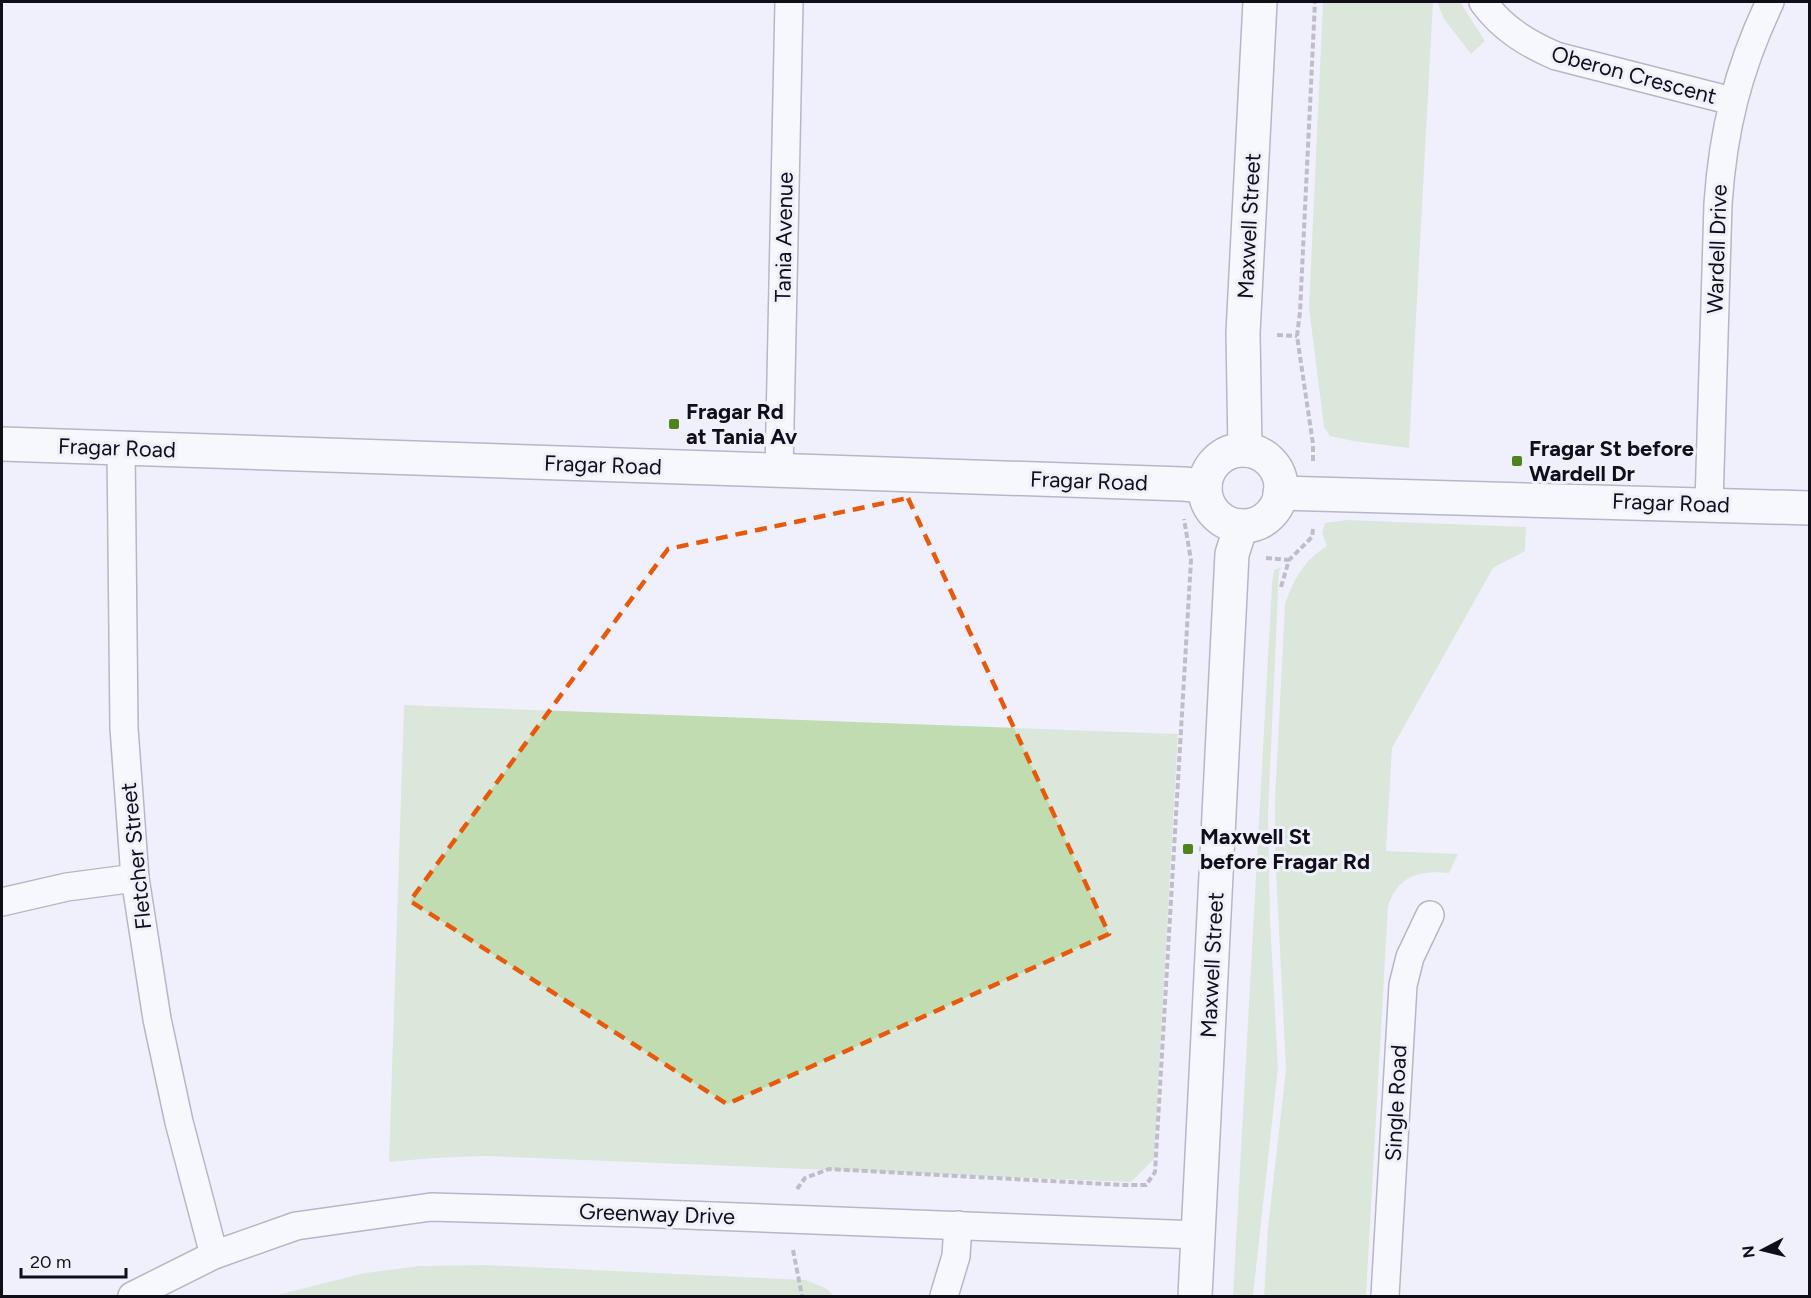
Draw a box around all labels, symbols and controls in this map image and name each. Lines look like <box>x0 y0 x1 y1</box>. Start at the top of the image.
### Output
street label: Oberon Crescent <box>1548 40 1720 110</box>
street label: Maxwell Street <box>1232 152 1266 300</box>
street label: Tania Avenue <box>769 172 799 302</box>
street label: Wardell Drive <box>1701 184 1733 314</box>
place label: Fragar Rd at Tania Av <box>686 398 798 450</box>
marker: Fragar Rd at Tania Av <box>667 417 681 431</box>
street label: Fragar Road <box>58 432 176 464</box>
place label: Fragar St before Wardell Dr <box>1529 435 1694 487</box>
street label: Fragar Road <box>544 449 662 481</box>
marker: Fragar St before Wardell Dr <box>1510 454 1524 468</box>
street label: Fragar Road <box>1030 465 1148 497</box>
street label: Fragar Road <box>1612 487 1730 519</box>
street label: Fletcher Street <box>115 781 157 931</box>
place label: Maxwell St before Fragar Rd <box>1200 823 1370 875</box>
marker: Maxwell St before Fragar Rd <box>1181 842 1195 856</box>
street label: Maxwell Street <box>1195 891 1229 1039</box>
street label: Single Road <box>1379 1044 1413 1162</box>
street label: Greenway Drive <box>578 1198 736 1230</box>
north arrow <box>1733 1220 1793 1280</box>
scale bar <box>21 1241 126 1279</box>
text: N <box>1738 1244 1759 1259</box>
text: 20 m <box>30 1251 71 1273</box>

